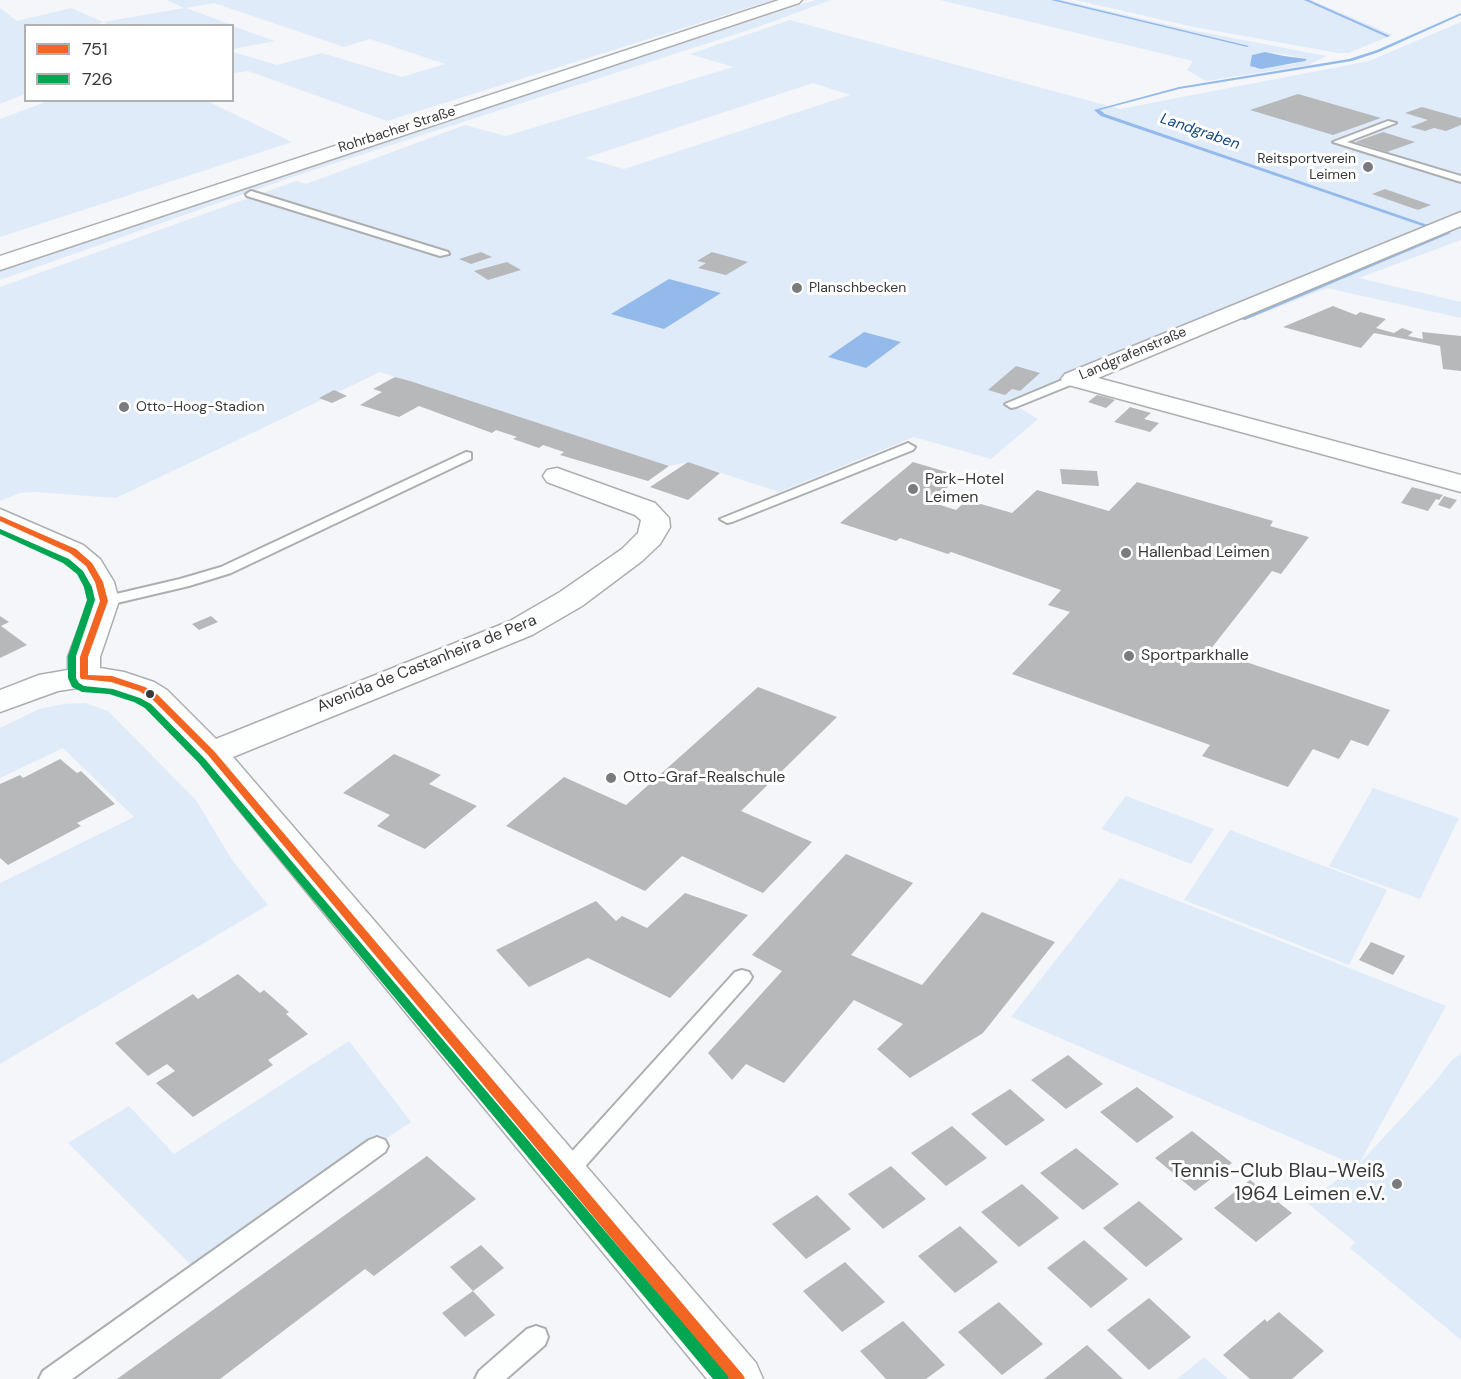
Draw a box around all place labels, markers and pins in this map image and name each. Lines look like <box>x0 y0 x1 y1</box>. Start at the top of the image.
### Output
place label: Reitsportverein Leimen <box>1257 151 1356 184</box>
marker: Reitsportverein Leimen <box>1361 160 1375 174</box>
place label: Planschbecken <box>809 280 906 296</box>
marker: Planschbecken <box>790 281 804 295</box>
place label: Otto-Hoog-Stadion <box>136 399 264 415</box>
marker: Otto-Hoog-Stadion <box>117 400 131 414</box>
place label: Park-Hotel Leimen <box>925 470 1004 508</box>
marker: Park-Hotel Leimen <box>906 482 920 496</box>
place label: Hallenbad Leimen <box>1138 543 1270 563</box>
marker: Hallenbad Leimen <box>1119 546 1133 560</box>
place label: Sportparkhalle <box>1141 646 1249 666</box>
marker: Sportparkhalle <box>1122 649 1136 663</box>
unlabelled marker <box>144 688 156 700</box>
place label: Otto-Graf-Realschule <box>623 768 785 788</box>
marker: Otto-Graf-Realschule <box>604 771 618 785</box>
place label: Tennis-Club Blau-Weiß 1964 Leimen e.V. <box>1171 1160 1385 1207</box>
marker: Tennis-Club Blau-Weiß 1964 Leimen e.V. <box>1390 1177 1404 1191</box>

